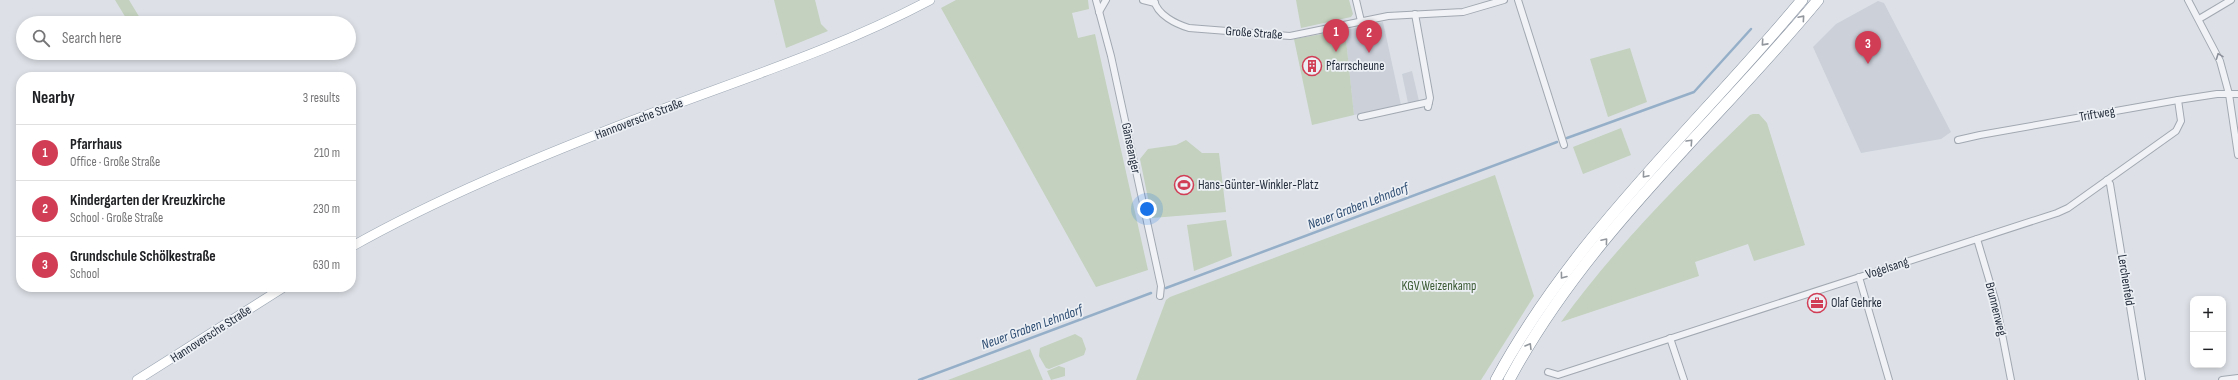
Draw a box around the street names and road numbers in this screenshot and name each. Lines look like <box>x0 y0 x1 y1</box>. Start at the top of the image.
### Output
street label: Große Straße <box>1225 23 1283 43</box>
street label: Hannoversche Straße <box>593 95 685 143</box>
street label: Triftweg <box>2078 103 2116 125</box>
street label: Gänseanger <box>1118 121 1144 175</box>
street label: Lerchenfeld <box>2114 253 2138 307</box>
street label: Vogelsang <box>1864 254 1910 282</box>
street label: Brunnenweg <box>1982 281 2010 337</box>
street label: Hannoversche Straße <box>168 302 254 366</box>

